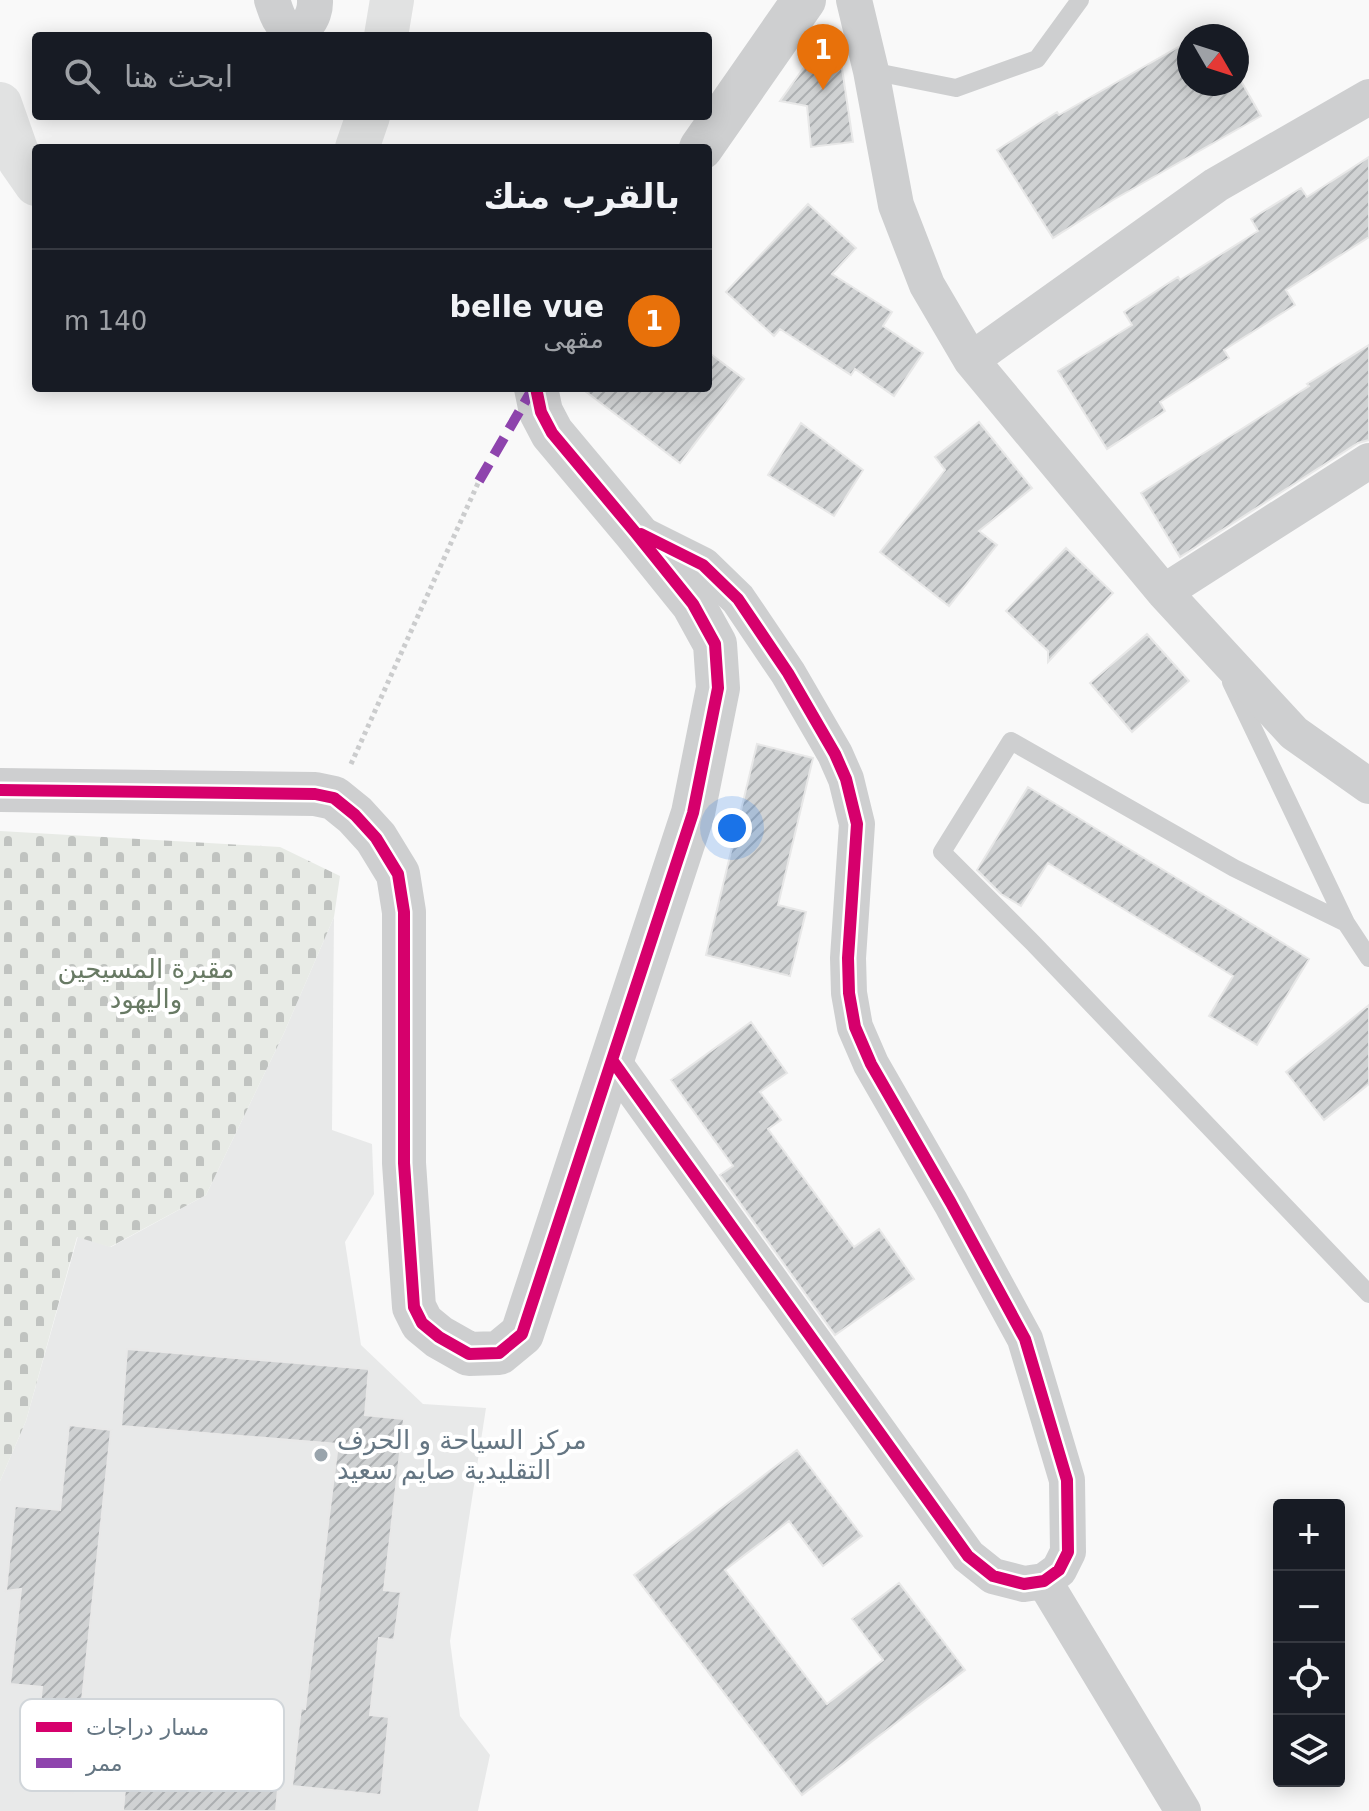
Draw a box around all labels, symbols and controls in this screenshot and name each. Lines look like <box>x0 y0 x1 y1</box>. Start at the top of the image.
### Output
pin: 1 <box>797 24 849 90</box>
north arrow <box>1177 24 1249 96</box>
search box <box>32 32 712 120</box>
icon: search <box>60 54 104 98</box>
text: ابحث هنا <box>124 59 233 94</box>
text: بالقرب منك <box>483 176 680 216</box>
text: belle vue <box>450 289 604 324</box>
text: 140 m <box>64 306 147 336</box>
text: 1 <box>645 306 663 336</box>
text: مقهى <box>543 324 604 354</box>
your location <box>712 808 752 848</box>
park label: مقبرة المسيحين واليهود <box>58 954 234 1015</box>
place label: مركز السياحة و الحرف التقليدية صايم سعيد <box>337 1425 587 1486</box>
marker: مركز السياحة و الحرف التقليدية صايم سعيد <box>312 1446 330 1464</box>
map controls <box>1273 1499 1345 1787</box>
button: + <box>1273 1499 1345 1571</box>
button: − <box>1273 1571 1345 1643</box>
button: locate <box>1273 1643 1345 1715</box>
legend <box>20 1699 284 1791</box>
text: مسار دراجات <box>86 1715 209 1740</box>
button: layers <box>1273 1715 1345 1787</box>
text: ممر <box>85 1751 123 1776</box>

